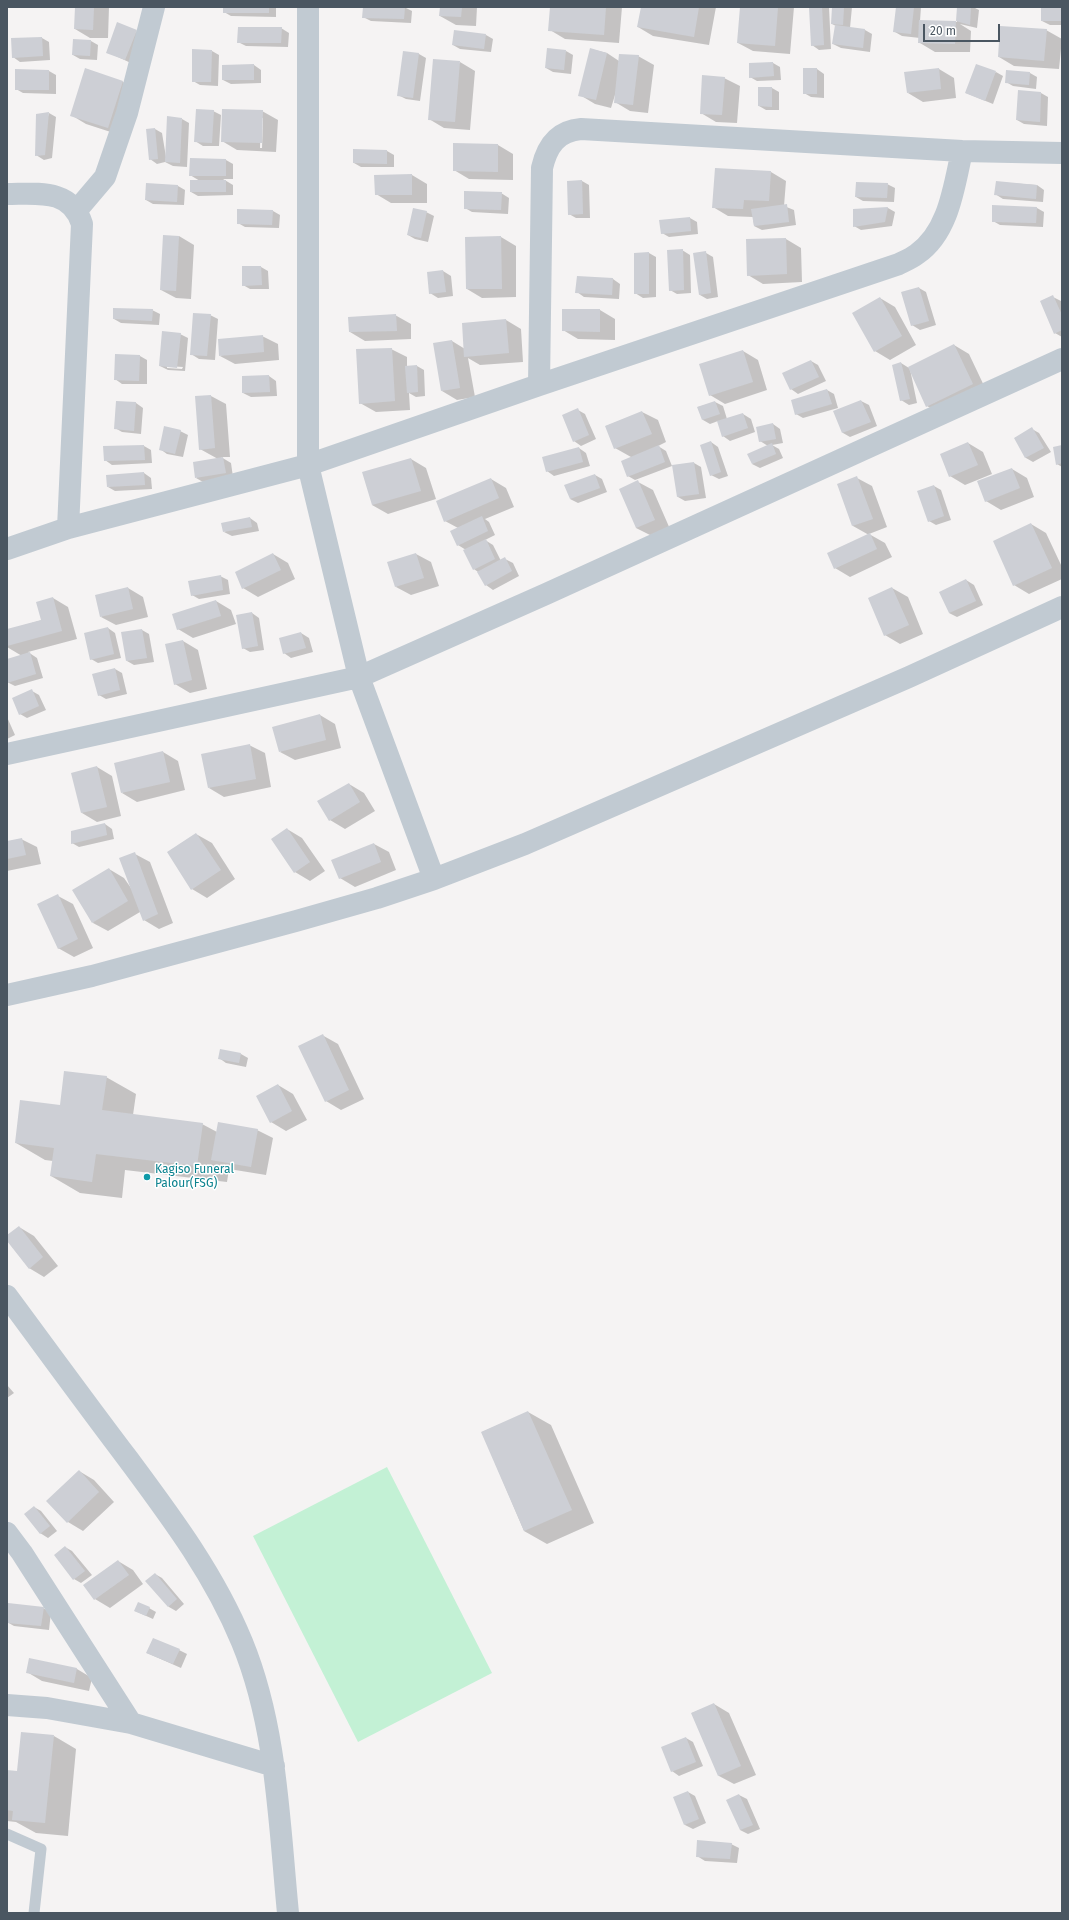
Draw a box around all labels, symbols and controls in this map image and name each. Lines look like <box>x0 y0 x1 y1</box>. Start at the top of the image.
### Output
scale bar <box>925 16 1002 42</box>
text: 20 m <box>930 24 956 38</box>
place label: Kagiso Funeral Palour(FSG) <box>155 1163 234 1191</box>
marker: Kagiso Funeral Palour(FSG) <box>142 1172 152 1182</box>

